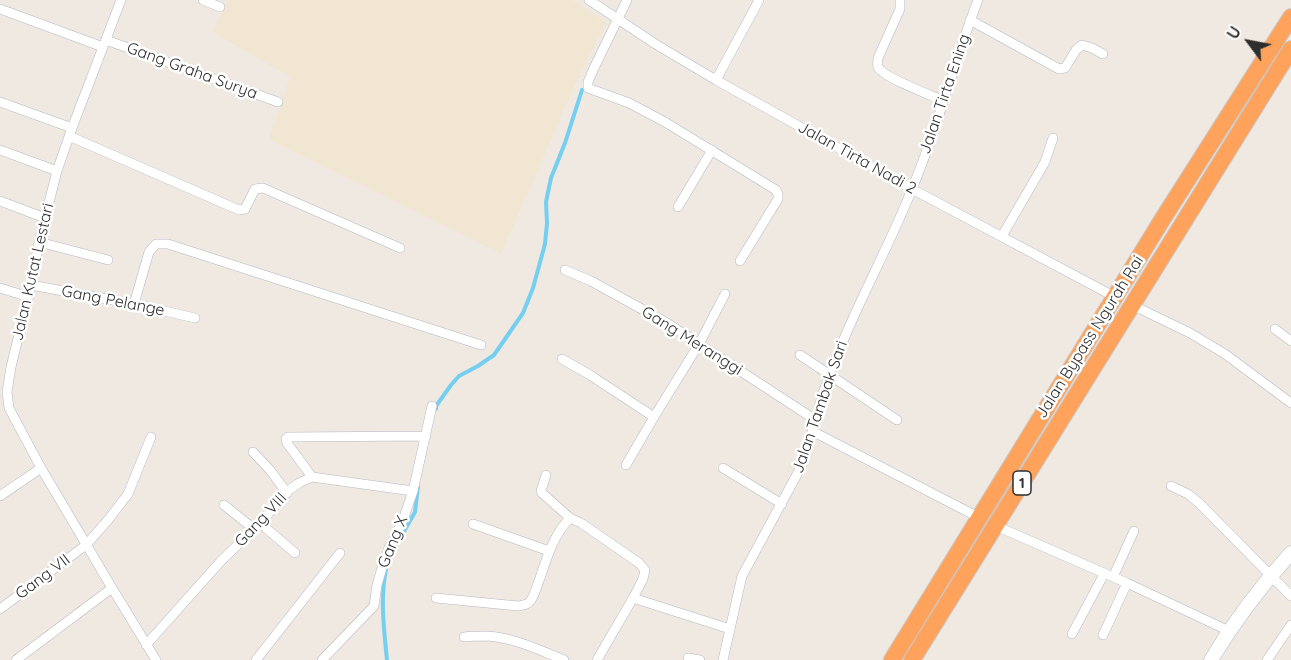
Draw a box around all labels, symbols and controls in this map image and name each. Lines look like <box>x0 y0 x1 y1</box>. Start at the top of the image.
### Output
north arrow <box>1219 12 1279 72</box>
text: U <box>1222 22 1245 43</box>
street label: Jalan Tirta Ening <box>915 32 975 156</box>
street label: Gang Graha Surya <box>124 38 260 104</box>
street label: Jalan Tirta Nadi 2 <box>795 118 919 198</box>
street label: Jalan Kutat Lestari <box>8 202 58 342</box>
street label: Jalan Bypass Ngurah Rai <box>1032 252 1148 422</box>
street label: Gang Pelange <box>60 282 166 320</box>
street label: Gang Meranggi <box>638 302 746 380</box>
street label: Jalan Tambak Sari <box>788 338 852 476</box>
road number: 1 <box>1013 471 1031 495</box>
street label: Gang VIII <box>231 489 291 551</box>
street label: Gang X <box>374 513 412 571</box>
street label: Gang VII <box>12 550 74 604</box>

